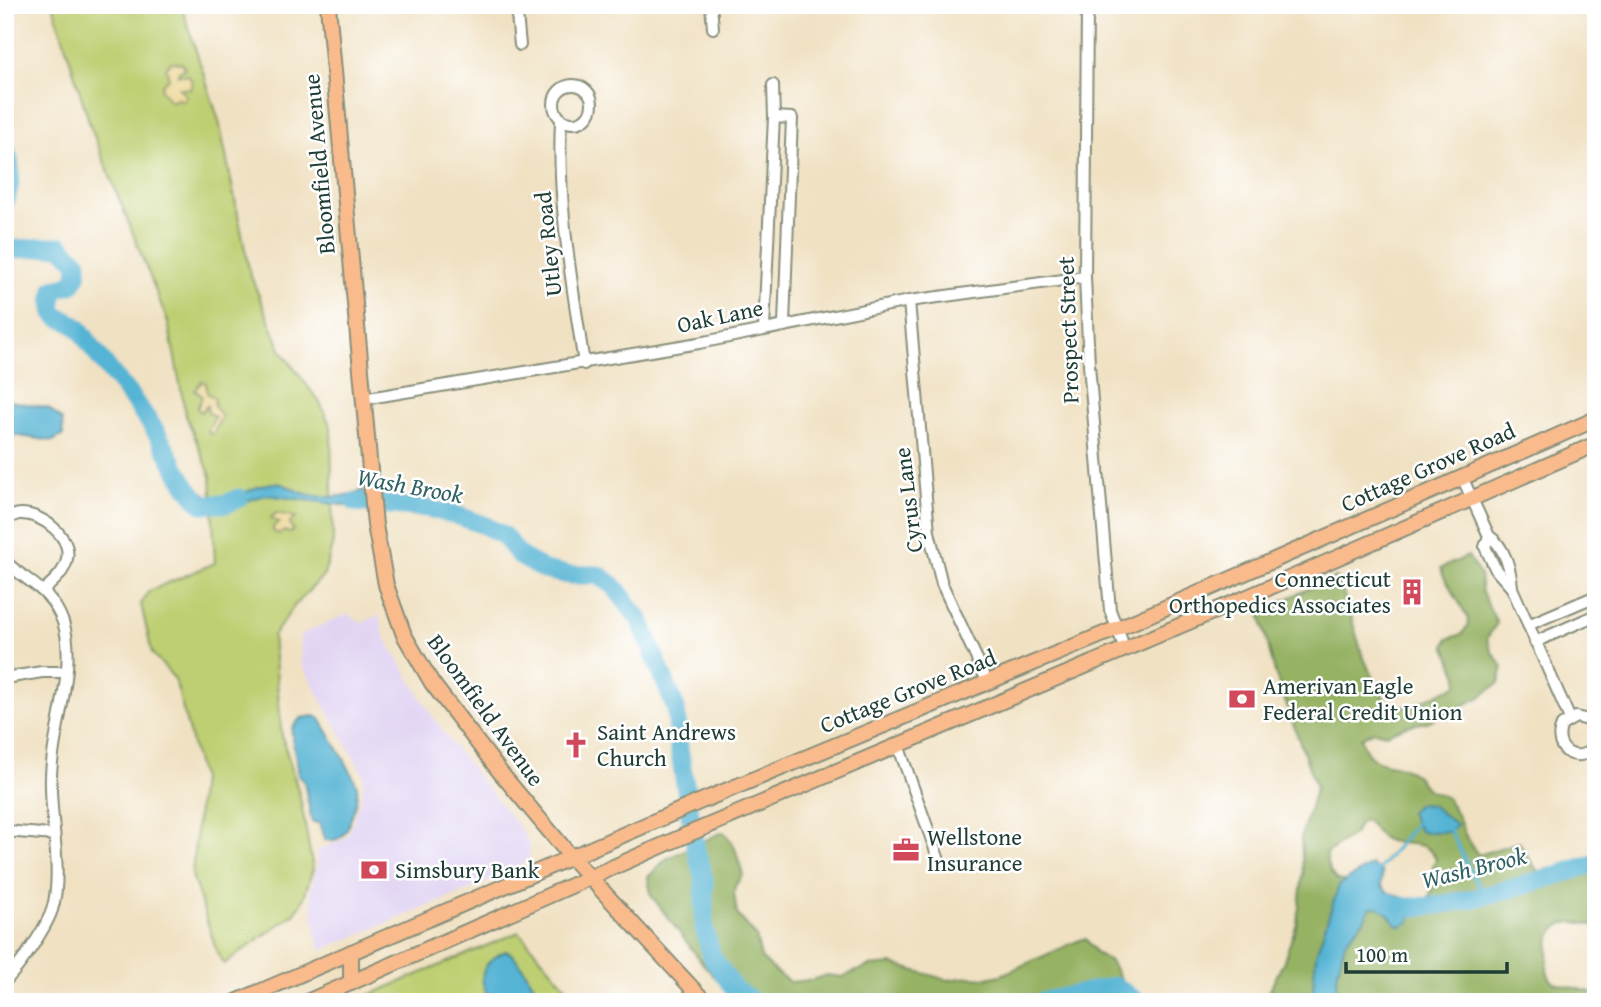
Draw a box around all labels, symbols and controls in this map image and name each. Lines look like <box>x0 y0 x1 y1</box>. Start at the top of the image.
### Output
street label: Bloomfield Avenue <box>294 73 343 256</box>
street label: Utley Road <box>526 189 569 298</box>
street label: Prospect Street <box>1048 256 1087 404</box>
street label: Oak Lane <box>674 290 766 341</box>
street label: Cottage Grove Road <box>1335 413 1521 520</box>
street label: Cyrus Lane <box>885 446 930 555</box>
water label: Wash Brook <box>354 459 466 512</box>
place label: Connecticut Orthopedics Associates <box>1169 562 1391 621</box>
building icon: Connecticut Orthopedics Associates <box>1397 577 1427 607</box>
street label: Bloomfield Avenue <box>420 627 553 793</box>
street label: Cottage Grove Road <box>815 640 1002 741</box>
place label: Amerivan Eagle Federal Credit Union <box>1263 669 1462 728</box>
bank icon: Amerivan Eagle Federal Credit Union <box>1227 684 1257 714</box>
place label: Saint Andrews Church <box>597 715 736 774</box>
church icon: Saint Andrews Church <box>561 730 591 760</box>
place label: Wellstone Insurance <box>927 820 1023 879</box>
office icon: Wellstone Insurance <box>891 835 921 865</box>
water label: Wash Brook <box>1418 838 1530 897</box>
place label: Simsbury Bank <box>395 853 540 886</box>
bank icon: Simsbury Bank <box>359 855 389 885</box>
scale bar <box>1346 930 1506 974</box>
text: 100 m <box>1356 939 1408 970</box>

